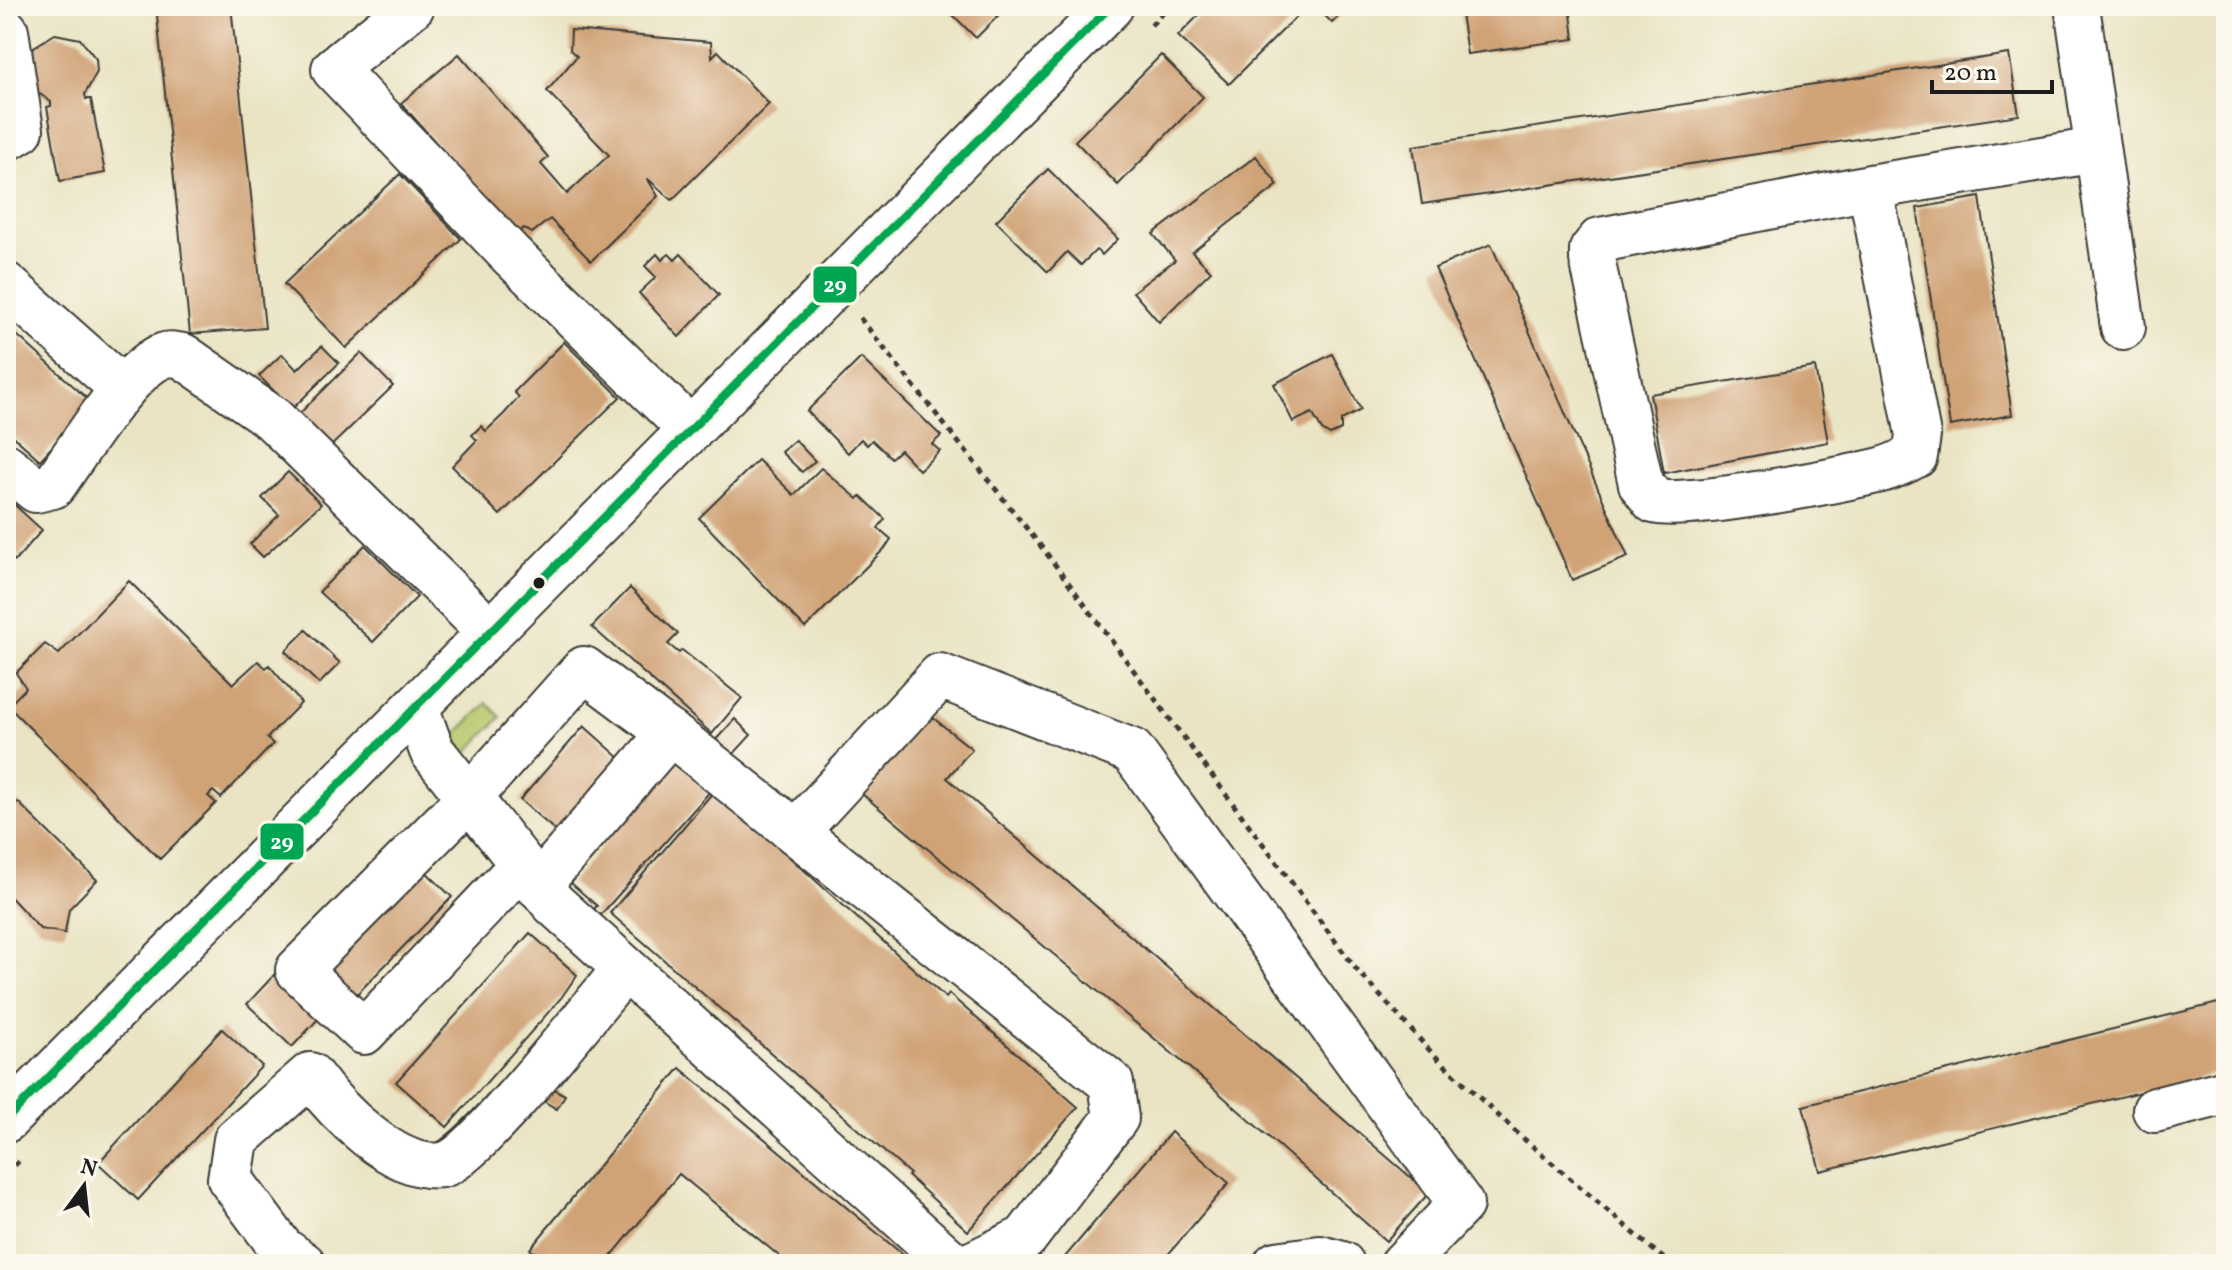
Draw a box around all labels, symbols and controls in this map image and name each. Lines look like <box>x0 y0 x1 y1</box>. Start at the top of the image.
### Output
scale bar <box>1932 44 2052 94</box>
text: 20 m <box>1944 57 1997 91</box>
line badge: 29 <box>812 265 858 304</box>
text: 29 <box>823 271 847 302</box>
unlabelled marker <box>531 575 547 591</box>
line badge: 29 <box>259 822 305 861</box>
text: 29 <box>270 828 294 859</box>
north arrow <box>44 1146 124 1226</box>
text: N <box>77 1152 100 1186</box>

